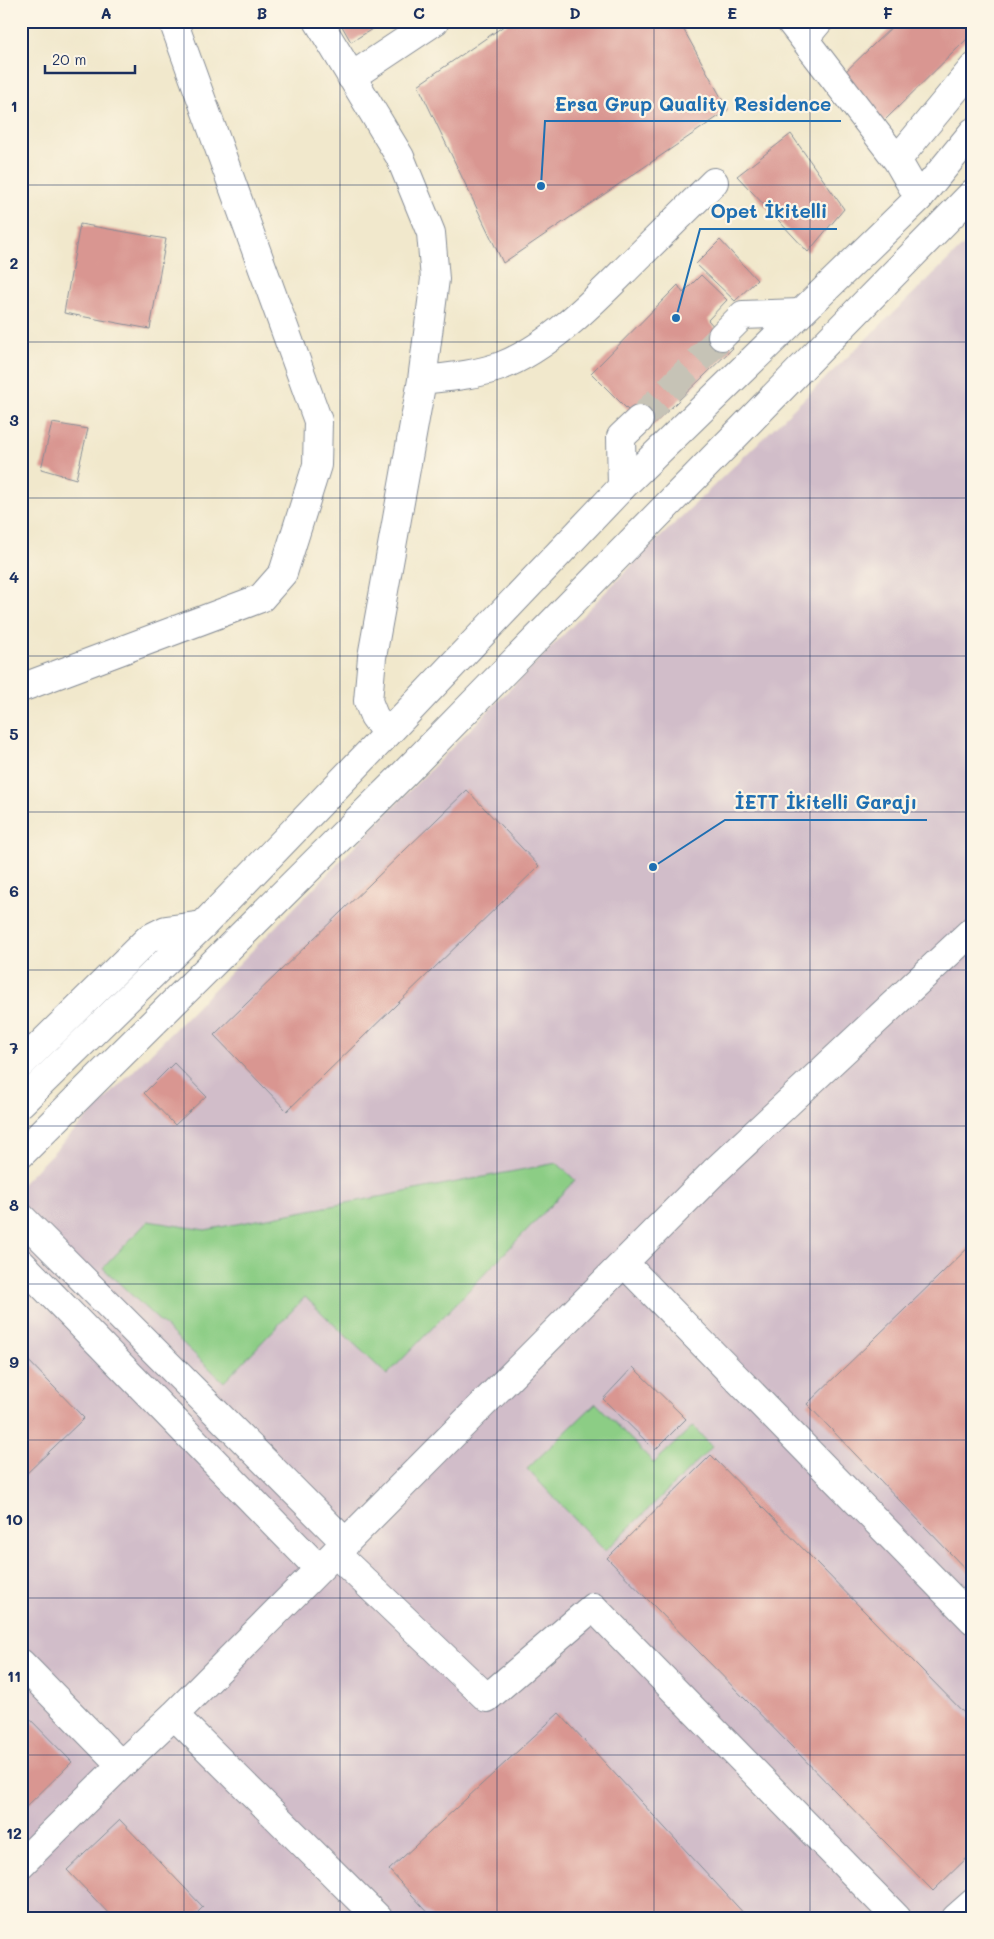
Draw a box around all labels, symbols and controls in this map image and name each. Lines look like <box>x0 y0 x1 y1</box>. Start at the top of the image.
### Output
text: A <box>100 2 112 23</box>
text: B <box>257 2 267 23</box>
text: C <box>413 2 425 23</box>
text: D <box>569 2 581 23</box>
text: E <box>727 2 737 23</box>
text: F <box>883 2 893 23</box>
scale bar <box>45 42 135 74</box>
text: 20 m <box>52 49 86 69</box>
callout: Ersa Grup Quality Residence <box>545 87 841 121</box>
text: Ersa Grup Quality Residence <box>555 91 831 116</box>
text: 1 <box>10 95 18 116</box>
callout: Opet İkitelli <box>700 195 837 229</box>
text: Opet İkitelli <box>711 198 827 223</box>
text: 2 <box>10 252 19 273</box>
text: 3 <box>9 409 19 430</box>
text: 4 <box>9 566 19 587</box>
text: 5 <box>9 723 19 744</box>
callout: İETT İkitelli Garajı <box>725 786 927 820</box>
text: İETT İkitelli Garajı <box>735 789 917 814</box>
text: 6 <box>9 880 19 901</box>
text: 7 <box>10 1037 19 1058</box>
text: 8 <box>9 1194 19 1215</box>
text: 9 <box>9 1351 19 1372</box>
text: 10 <box>5 1508 23 1529</box>
text: 11 <box>7 1665 21 1686</box>
text: 12 <box>6 1822 22 1843</box>

